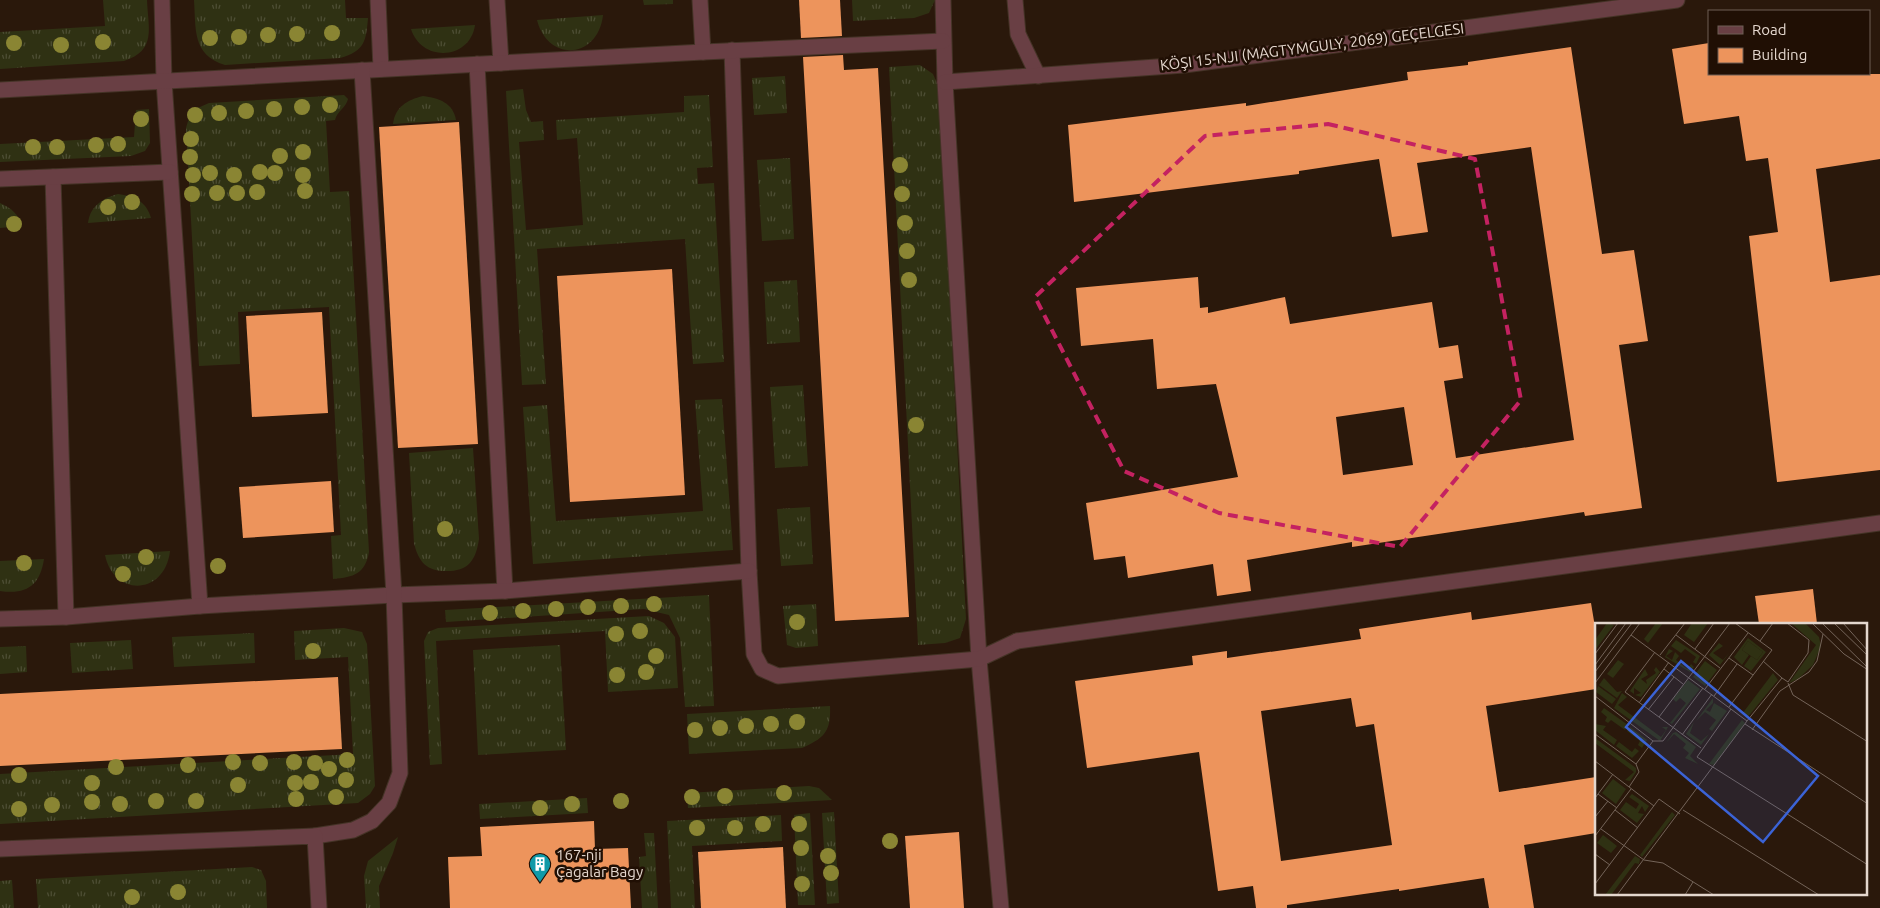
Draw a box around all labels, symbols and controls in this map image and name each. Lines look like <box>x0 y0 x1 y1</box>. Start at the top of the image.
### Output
legend <box>1708 10 1870 75</box>
street label: KÖŞI 15-NJI (MAGTYMGULY, 2069) GEÇELGESI <box>1159 19 1465 74</box>
text: Road <box>1752 21 1787 38</box>
text: Building <box>1752 46 1807 63</box>
inset map <box>1595 623 1868 896</box>
place label: 167-nji Çagalar Bagy <box>556 846 643 880</box>
building icon: 167-nji Çagalar Bagy <box>528 852 552 883</box>

